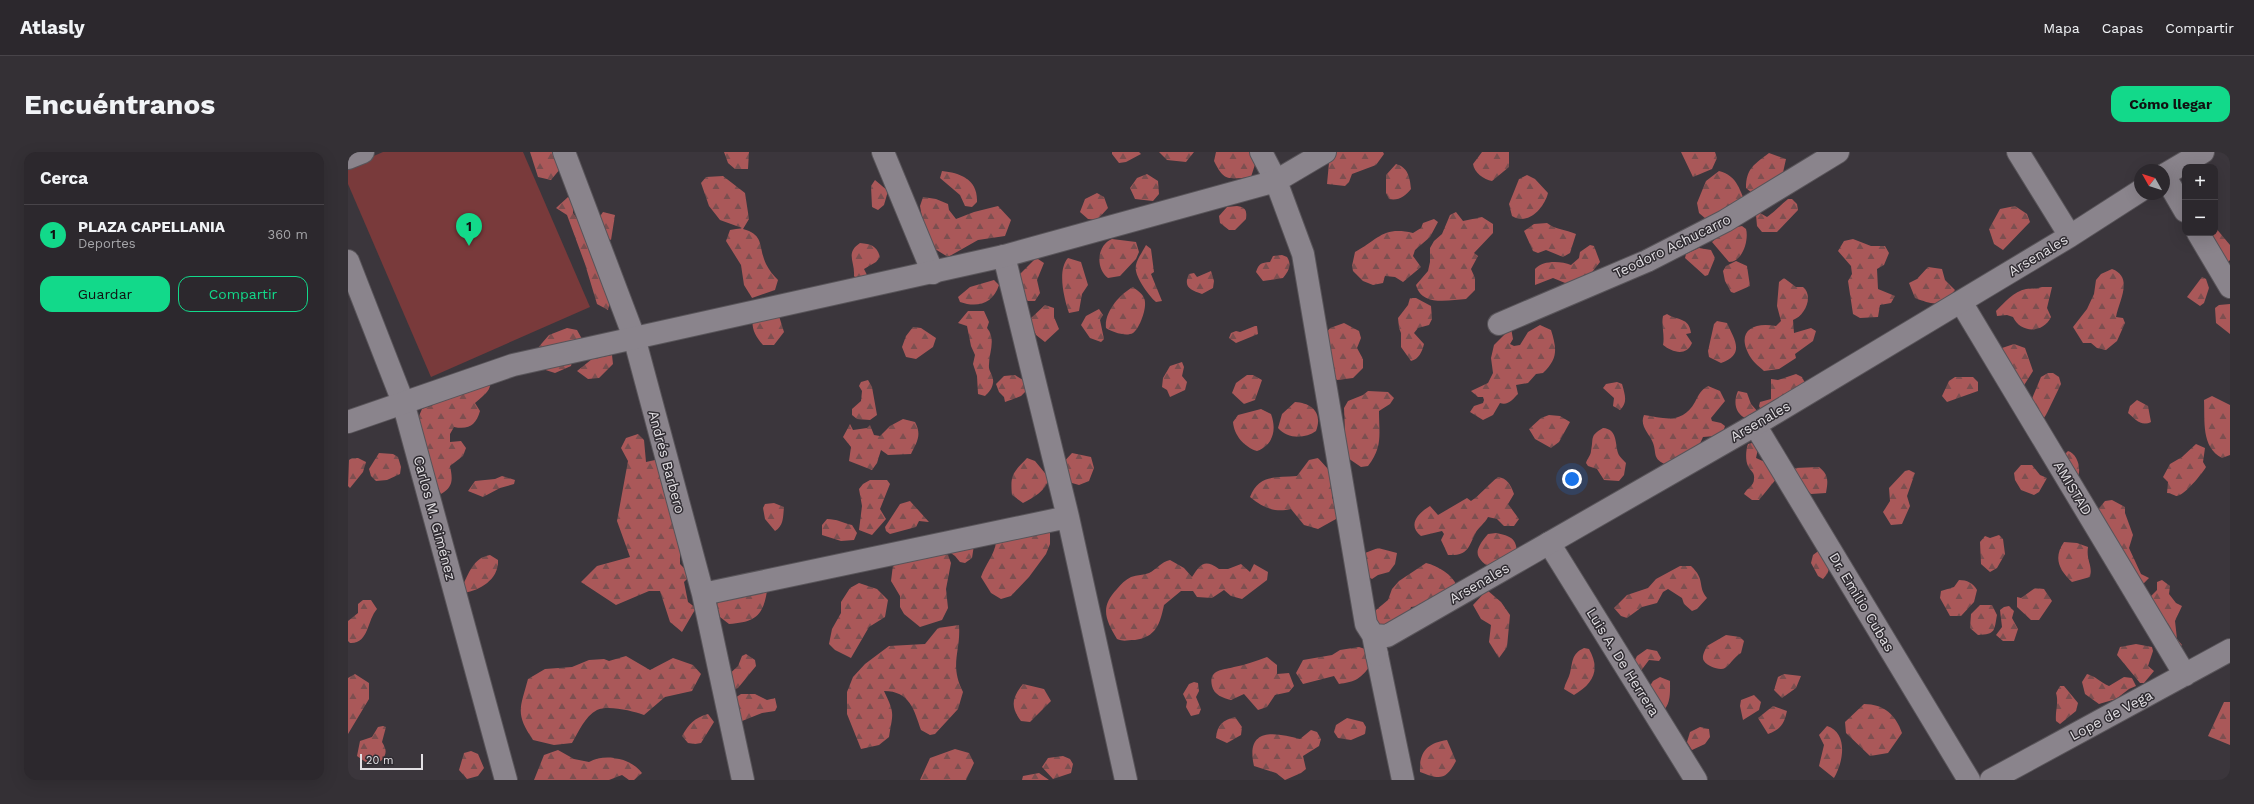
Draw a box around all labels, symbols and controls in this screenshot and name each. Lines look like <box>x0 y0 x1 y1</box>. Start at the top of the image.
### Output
text: Atlasly <box>20 16 85 39</box>
text: Mapa <box>2043 20 2080 36</box>
text: Capas <box>2102 20 2143 36</box>
text: Compartir <box>2165 20 2234 36</box>
button: Cómo llegar <box>2111 86 2230 122</box>
text: Encuéntranos <box>24 88 215 121</box>
north arrow <box>2134 164 2170 200</box>
map controls <box>2182 164 2218 236</box>
button: + <box>2182 164 2218 200</box>
text: Cerca <box>40 168 88 188</box>
button: − <box>2182 200 2218 236</box>
street label: Teodoro Achucarro <box>1611 211 1733 281</box>
pin: 1 <box>456 213 482 246</box>
text: PLAZA CAPELLANIA <box>78 218 225 236</box>
text: 1 <box>50 227 56 242</box>
text: 360 m <box>268 227 308 242</box>
street label: Arsenales <box>2005 231 2071 279</box>
text: Deportes <box>78 236 136 251</box>
button: Guardar <box>40 276 170 312</box>
button: Compartir <box>178 276 308 312</box>
street label: Arsenales <box>1727 397 1793 445</box>
street label: Andrés Barbero <box>646 409 688 515</box>
street label: Carlos M. Giménez <box>411 454 459 582</box>
street label: AMISTAD <box>2051 458 2095 518</box>
your location <box>1562 469 1582 489</box>
street label: Dr. Emilio Cubas <box>1826 550 1898 654</box>
street label: Arsenales <box>1446 559 1512 607</box>
street label: Luis A. De Herrera <box>1583 605 1663 719</box>
street label: Lope de Vega <box>2067 686 2155 743</box>
scale bar <box>360 752 423 771</box>
text: 20 m <box>366 754 394 767</box>

